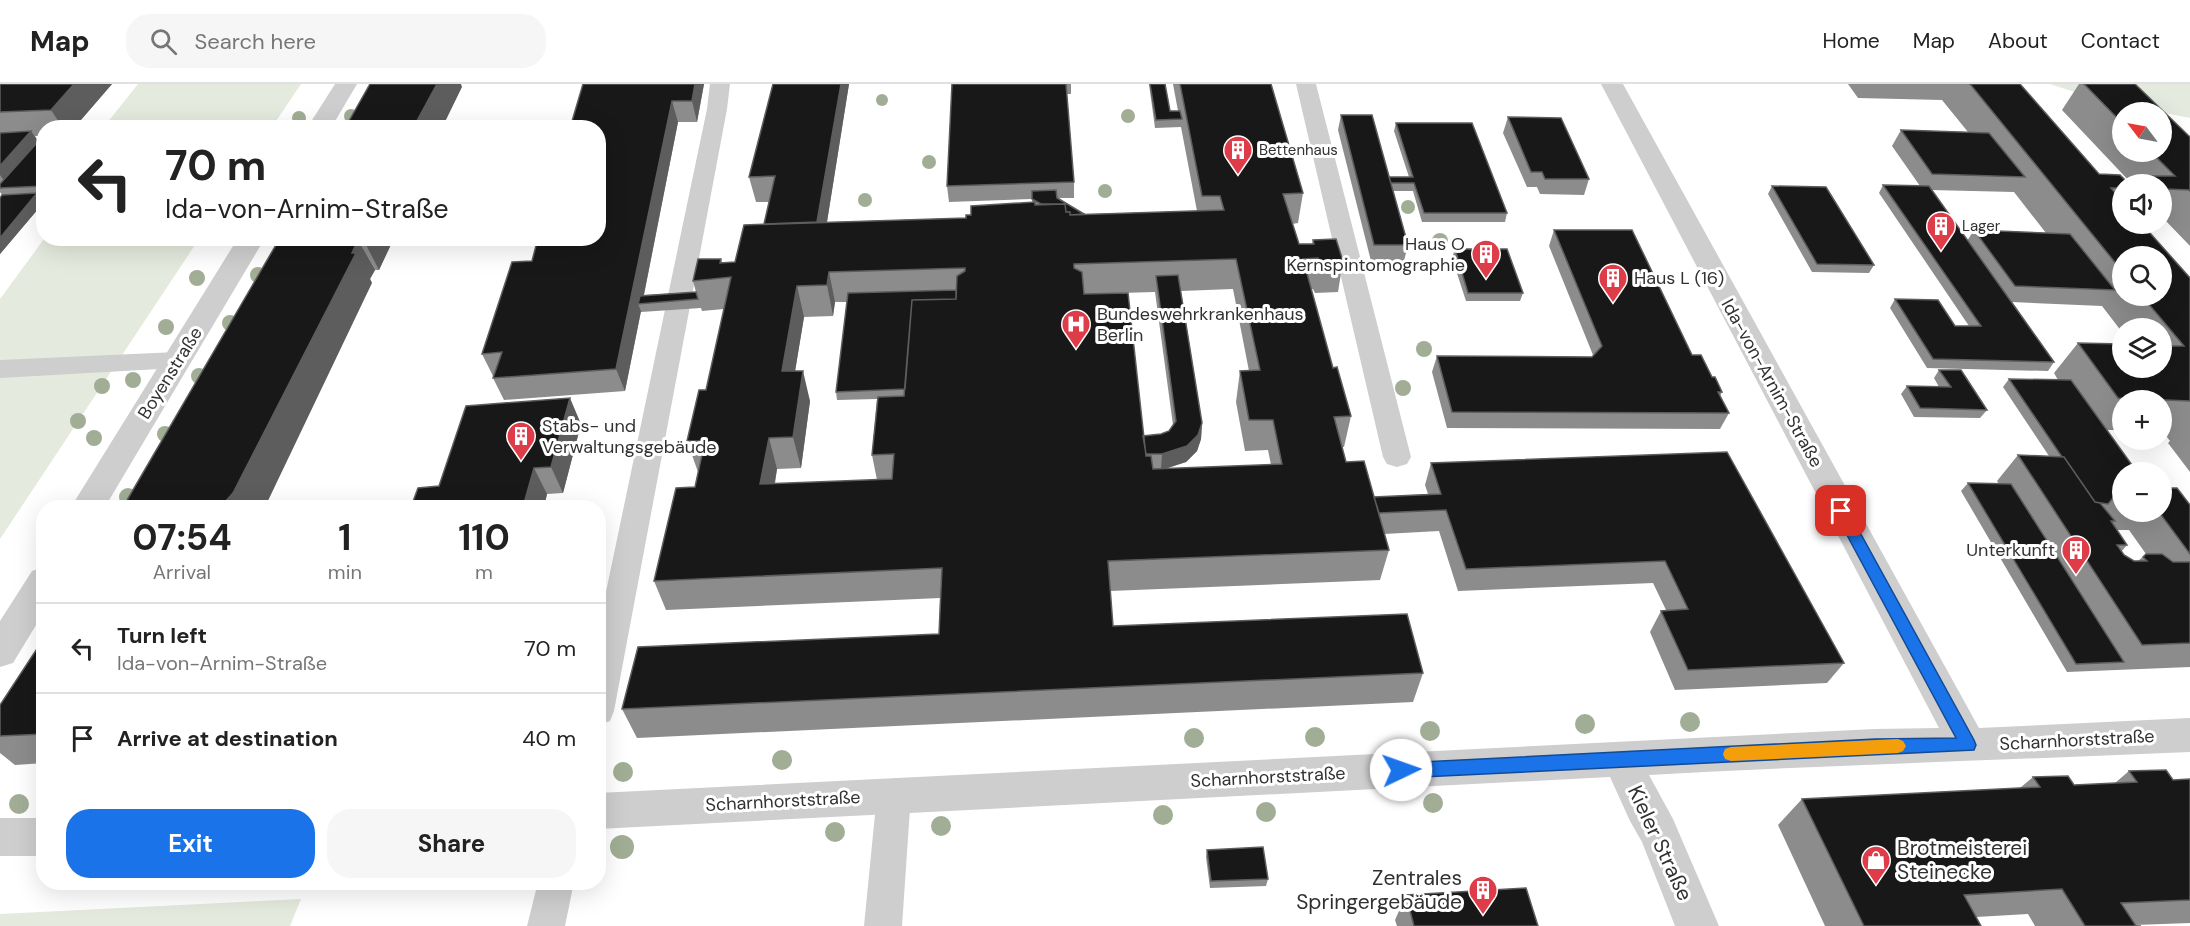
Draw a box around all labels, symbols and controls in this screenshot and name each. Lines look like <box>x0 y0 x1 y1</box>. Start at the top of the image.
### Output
search box <box>126 14 546 68</box>
text: Map <box>30 23 90 60</box>
icon: search <box>147 25 180 58</box>
text: Search here <box>195 27 316 56</box>
text: Home <box>1822 27 1880 55</box>
text: Map <box>1913 27 1955 55</box>
text: About <box>1988 27 2048 55</box>
text: Contact <box>2081 27 2160 55</box>
north arrow <box>2112 102 2172 162</box>
map controls <box>2112 102 2172 522</box>
building icon: Bettenhaus <box>1222 134 1254 176</box>
text: 70 m <box>165 138 266 193</box>
place label: Bettenhaus <box>1259 140 1338 160</box>
icon: left <box>66 144 144 222</box>
button: sound <box>2112 174 2172 234</box>
text: Ida-von-Arnim-Straße <box>165 191 449 226</box>
building icon: Lager <box>1925 210 1957 252</box>
place label: Lager <box>1962 216 2001 236</box>
place label: Haus O Kernspintomographie <box>1286 232 1465 277</box>
building icon: Haus O Kernspintomographie <box>1470 238 1502 280</box>
button: search <box>2112 246 2172 306</box>
building icon: Haus L (16) <box>1597 262 1629 304</box>
place label: Haus L (16) <box>1634 266 1724 290</box>
street label: Ida-von-Arnim-Straße <box>1716 294 1828 472</box>
place label: Bundeswehrkrankenhaus Berlin <box>1097 302 1304 347</box>
hospital icon: Bundeswehrkrankenhaus Berlin <box>1060 308 1092 350</box>
button: layers <box>2112 318 2172 378</box>
street label: Boyenstraße <box>132 322 208 424</box>
button: + <box>2112 390 2172 450</box>
place label: Stabs- und Verwaltungsgebäude <box>542 414 717 459</box>
building icon: Stabs- und Verwaltungsgebäude <box>505 420 537 462</box>
button: − <box>2112 462 2172 522</box>
pin <box>1815 485 1866 536</box>
icon: arrive <box>1824 494 1857 527</box>
text: 07:54 <box>132 514 232 561</box>
text: 1 <box>338 514 351 561</box>
text: 110 <box>458 514 510 561</box>
building icon: Unterkunft <box>2060 534 2092 576</box>
place label: Unterkunft <box>1966 538 2055 562</box>
text: Arrival <box>153 559 211 585</box>
text: min <box>328 559 362 585</box>
text: m <box>475 559 493 585</box>
text: Turn left <box>117 621 207 650</box>
icon: left <box>66 632 99 665</box>
text: 70 m <box>524 634 576 663</box>
text: Ida-von-Arnim-Straße <box>117 650 327 676</box>
icon: arrive <box>66 722 99 755</box>
text: Arrive at destination <box>117 724 338 753</box>
text: 40 m <box>522 724 576 753</box>
street label: Scharnhorststraße <box>1999 724 2155 756</box>
position arrow <box>1369 738 1433 802</box>
street label: Scharnhorststraße <box>1190 761 1346 793</box>
street label: Kieler Straße <box>1621 781 1699 905</box>
street label: Scharnhorststraße <box>705 785 861 817</box>
button: Exit <box>66 809 315 878</box>
button: Share <box>327 809 576 878</box>
place label: Brotmeisterei Steinecke <box>1897 834 2027 886</box>
shop icon: Brotmeisterei Steinecke <box>1860 844 1892 886</box>
place label: Zentrales Springergebäude <box>1296 864 1462 916</box>
building icon: Zentrales Springergebäude <box>1467 874 1499 916</box>

